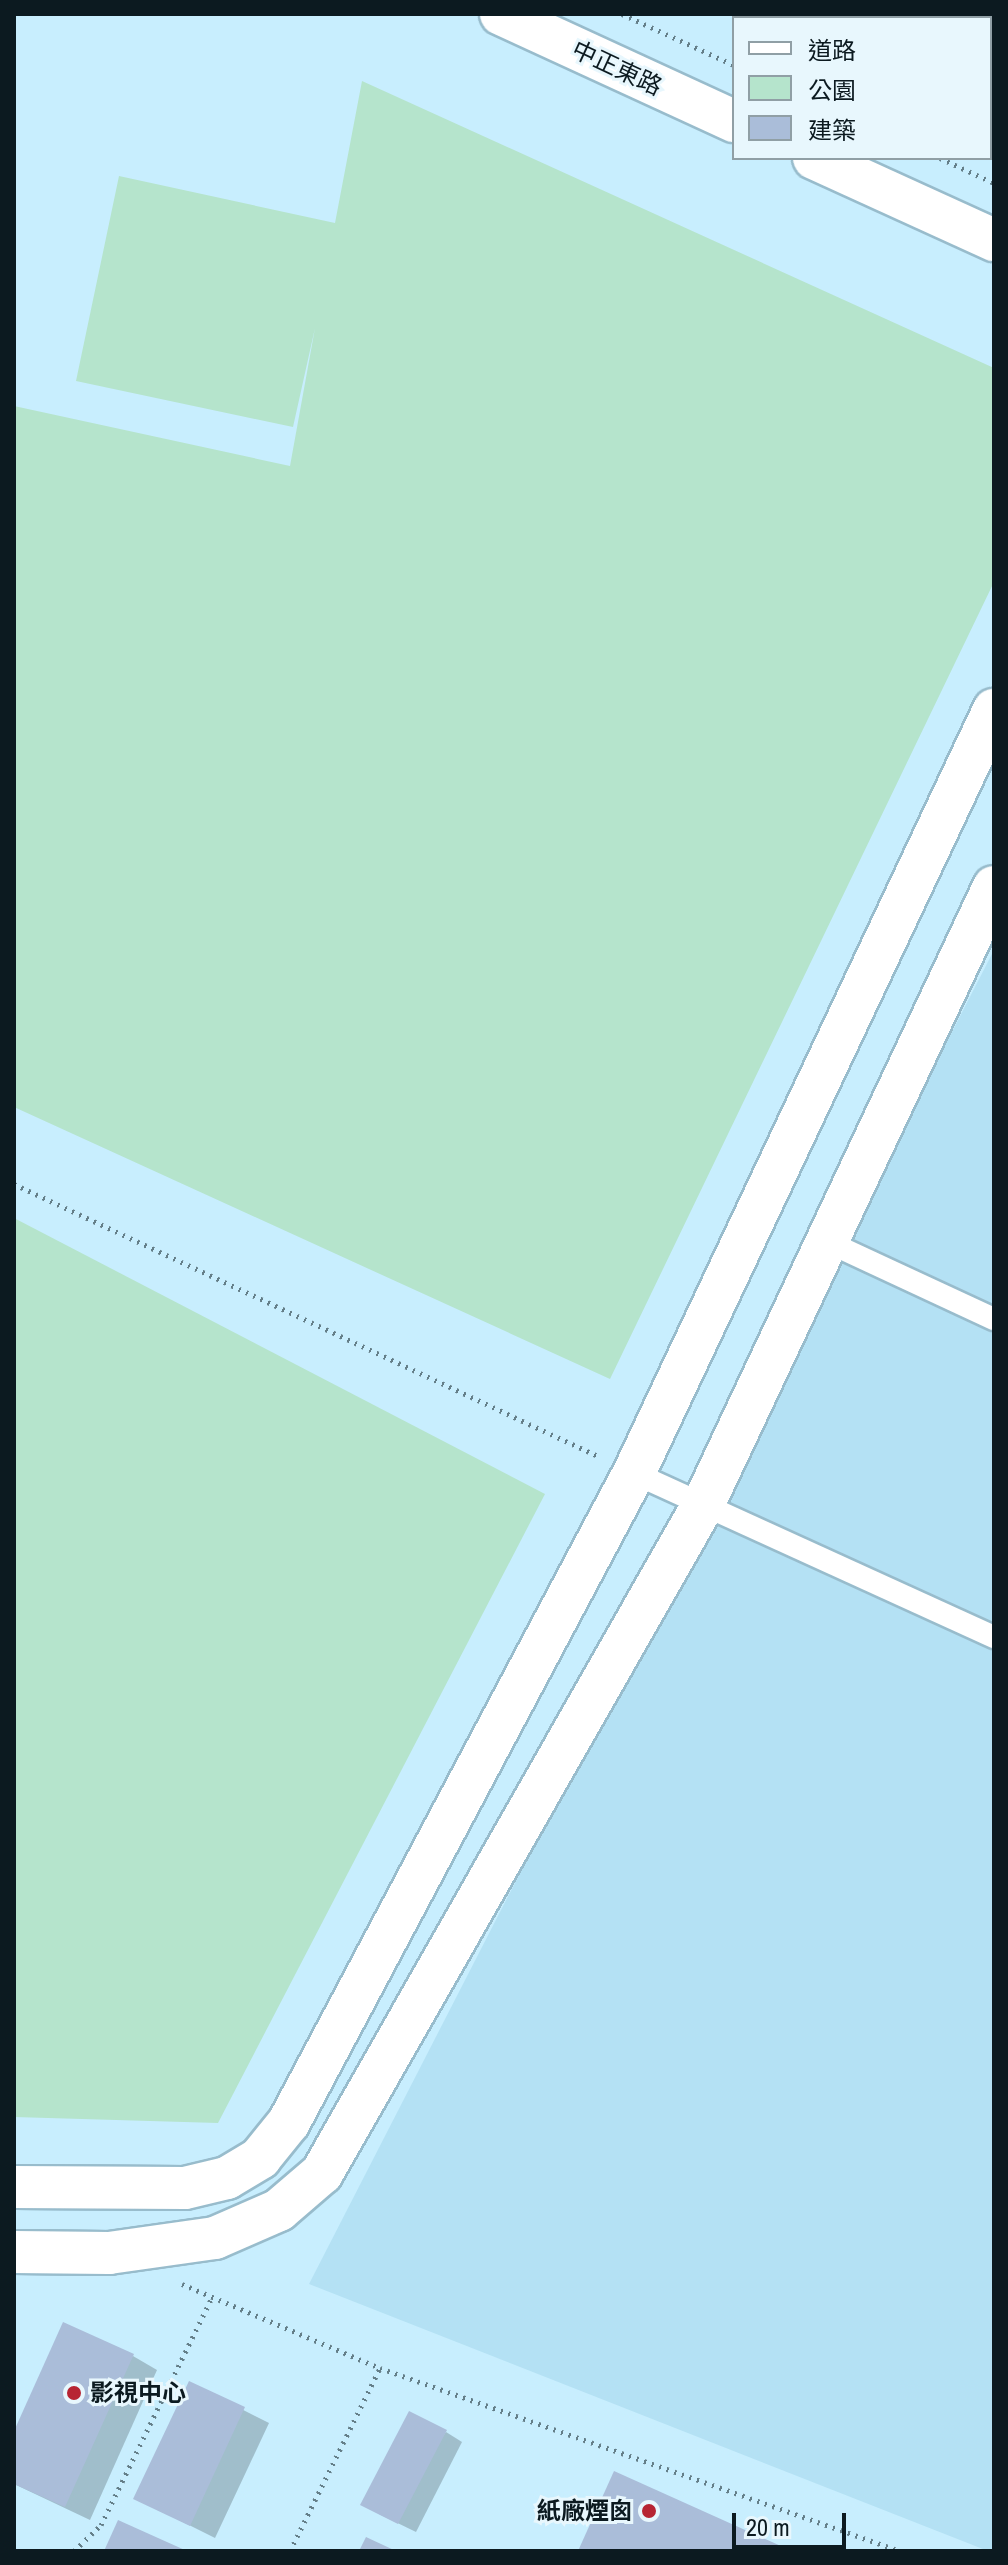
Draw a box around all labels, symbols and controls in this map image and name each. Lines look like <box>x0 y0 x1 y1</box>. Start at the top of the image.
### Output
legend <box>732 16 992 160</box>
text: 道路 <box>808 34 856 66</box>
street label: 中正東路 <box>567 35 667 101</box>
text: 公園 <box>808 74 856 106</box>
text: 建築 <box>808 114 856 146</box>
place label: 影視中心 <box>90 2379 186 2407</box>
marker: 影視中心 <box>65 2384 83 2402</box>
place label: 紙廠煙囪 <box>537 2497 633 2525</box>
scale bar <box>736 2497 850 2547</box>
marker: 紙廠煙囪 <box>640 2502 658 2520</box>
text: 20 m <box>746 2511 790 2543</box>

